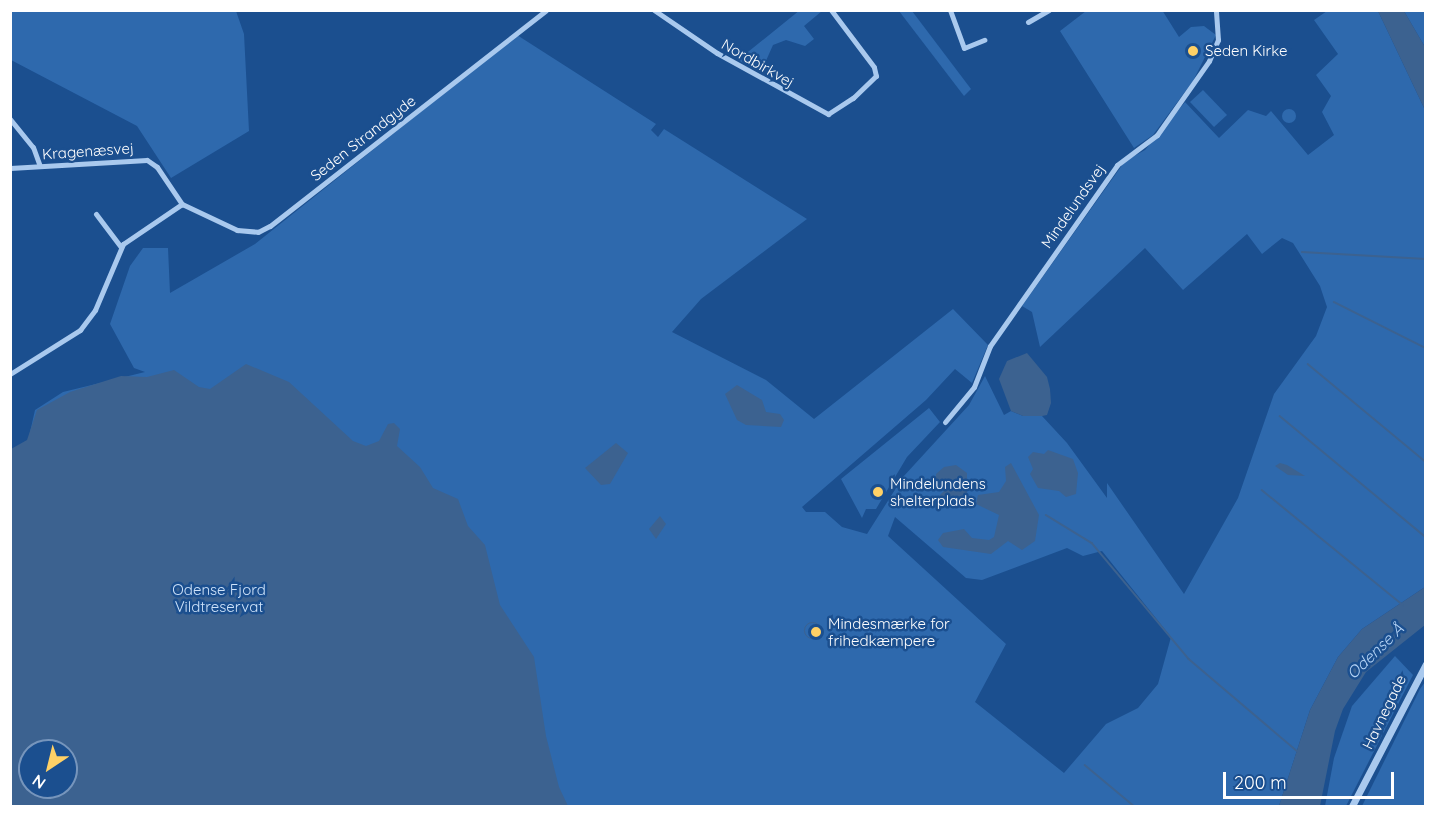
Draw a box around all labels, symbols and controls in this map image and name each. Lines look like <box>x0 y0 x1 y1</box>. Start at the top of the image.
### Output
street label: Nordbirkvej <box>718 35 798 91</box>
place label: Seden Kirke <box>1205 42 1288 60</box>
marker: Seden Kirke <box>1186 44 1200 58</box>
street label: Seden Strandgyde <box>307 91 419 185</box>
street label: Kragenæsvej <box>42 139 134 163</box>
street label: Mindelundsvej <box>1037 160 1109 252</box>
place label: Mindelundens shelterplads <box>890 474 986 509</box>
marker: Mindelundens shelterplads <box>871 485 885 499</box>
park label: Odense Fjord Vildtreservat <box>172 580 266 615</box>
place label: Mindesmærke for frihedkæmpere <box>828 614 950 649</box>
water label: Odense Å <box>1343 619 1407 683</box>
marker: Mindesmærke for frihedkæmpere <box>809 625 823 639</box>
street label: Havnegade <box>1358 672 1410 752</box>
north arrow <box>18 739 78 799</box>
scale bar <box>1226 760 1397 798</box>
text: N <box>28 771 49 794</box>
text: 200 m <box>1234 771 1287 794</box>

